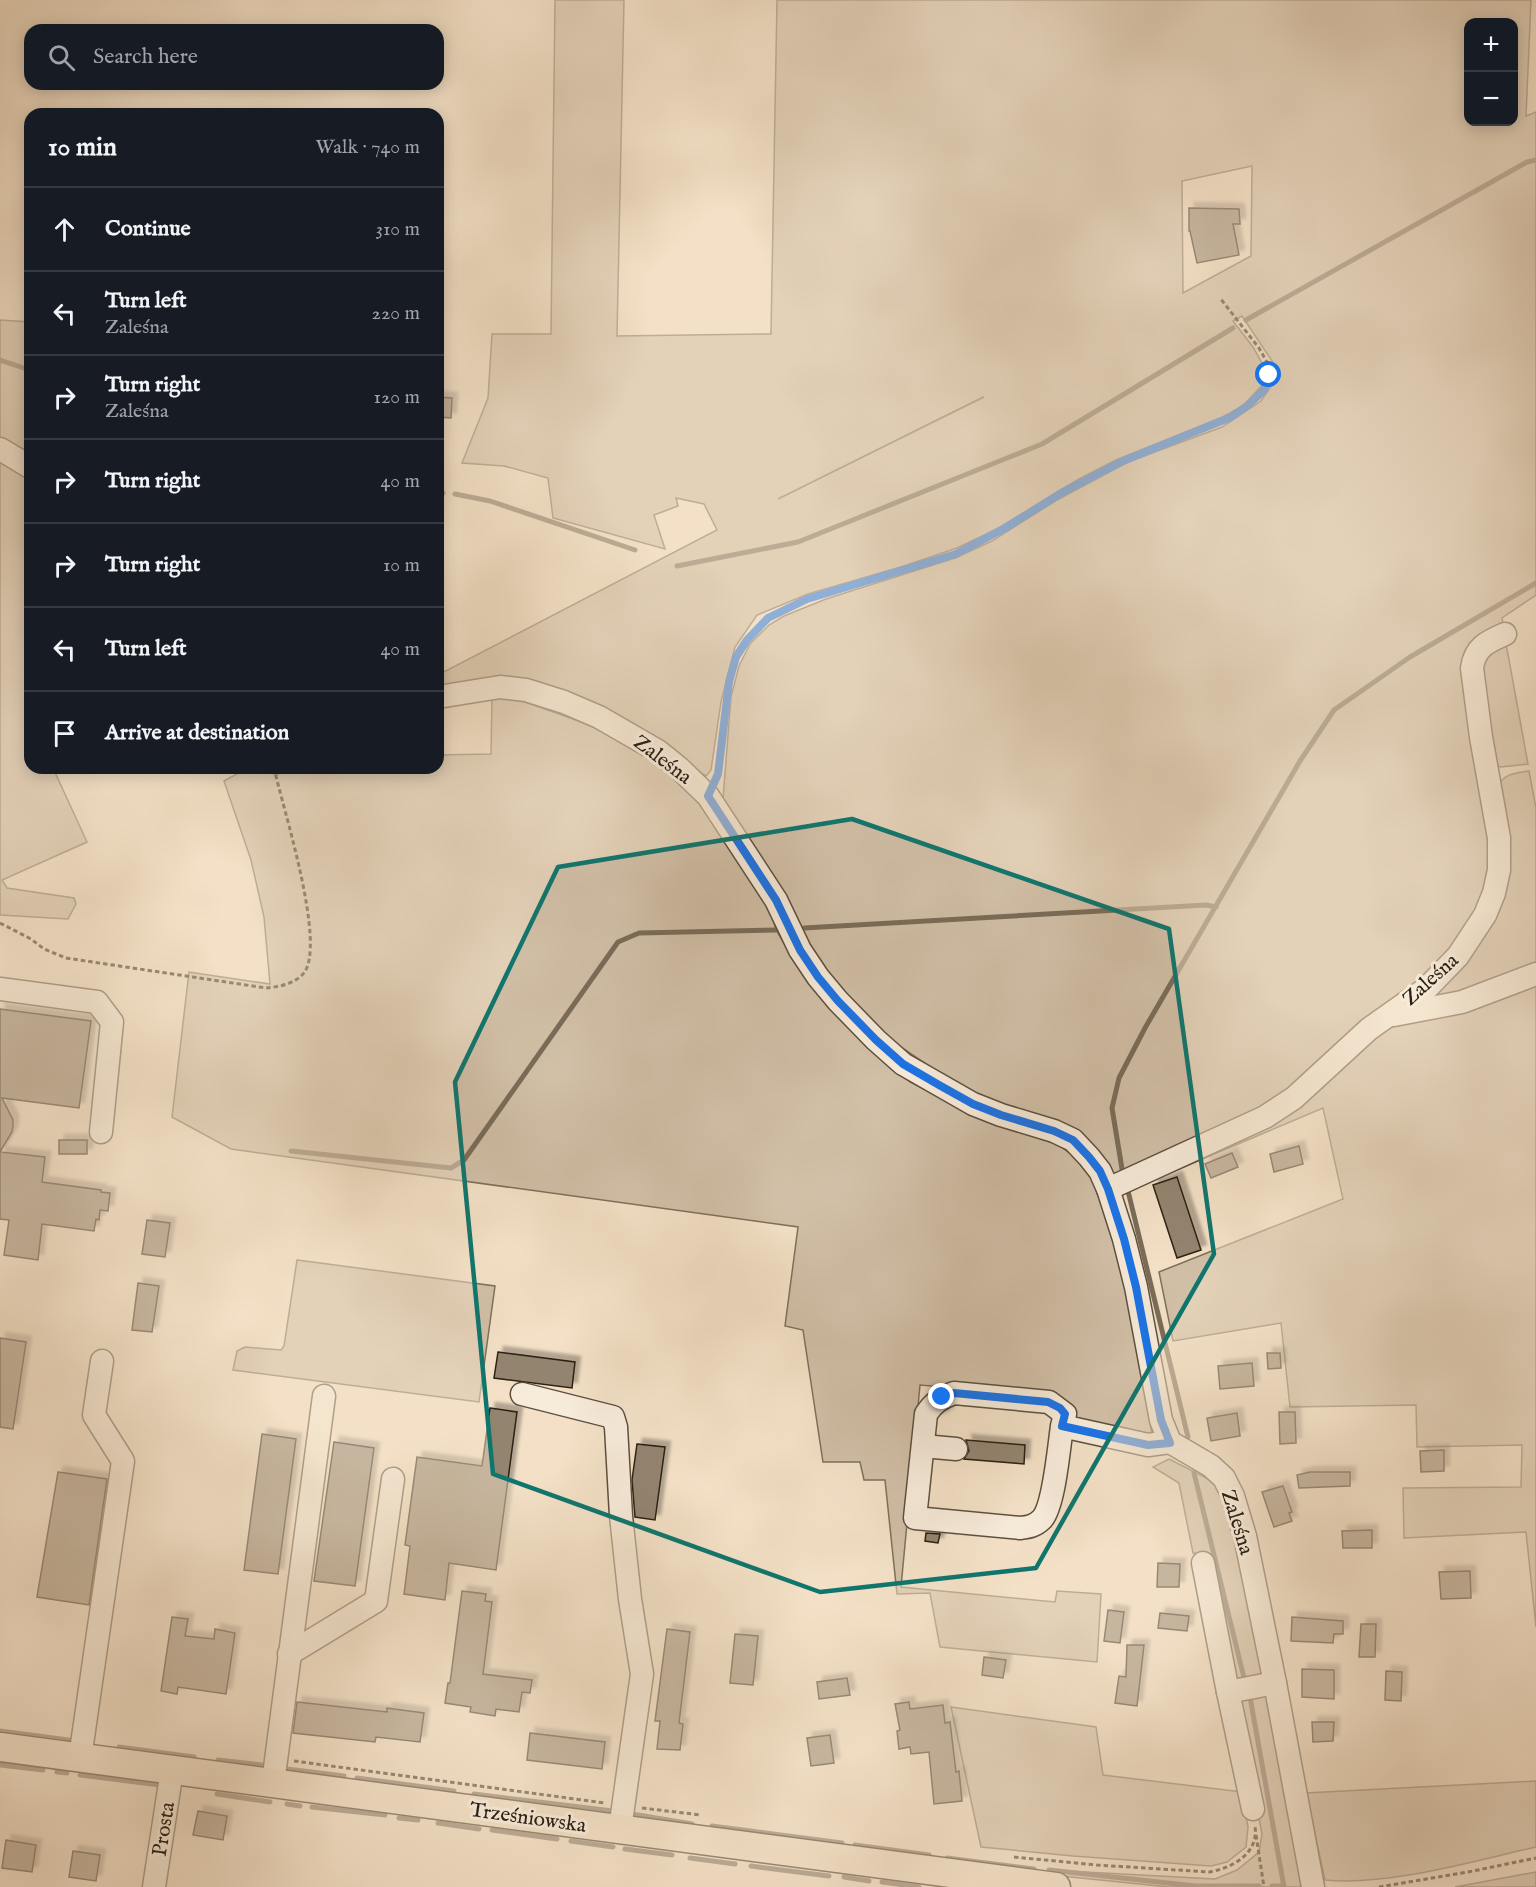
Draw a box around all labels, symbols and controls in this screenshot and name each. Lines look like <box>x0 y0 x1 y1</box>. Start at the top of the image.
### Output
map controls <box>1464 18 1518 126</box>
button: + <box>1464 18 1518 72</box>
search box <box>24 24 444 90</box>
icon: search <box>45 41 78 74</box>
text: Search here <box>93 43 198 71</box>
button: − <box>1464 72 1518 126</box>
text: 10 min <box>48 131 117 164</box>
text: Walk · 740 m <box>315 135 420 160</box>
icon: ahead <box>48 213 81 246</box>
text: Continue <box>105 215 191 243</box>
text: 310 m <box>376 217 420 242</box>
text: Turn left <box>105 287 187 315</box>
icon: left <box>48 297 81 330</box>
text: 220 m <box>372 301 420 326</box>
text: Zaleśna <box>105 315 169 340</box>
route start <box>1255 361 1281 387</box>
text: Turn right <box>105 371 200 399</box>
icon: right <box>48 381 81 414</box>
text: 120 m <box>374 385 420 410</box>
text: Zaleśna <box>105 399 169 424</box>
icon: right <box>48 465 81 498</box>
text: Turn right <box>105 467 200 495</box>
text: 40 m <box>381 469 420 494</box>
icon: right <box>48 549 81 582</box>
text: Turn right <box>105 551 200 579</box>
text: 10 m <box>383 553 420 578</box>
icon: left <box>48 633 81 666</box>
text: Turn left <box>105 635 187 663</box>
text: 40 m <box>381 637 420 662</box>
icon: arrive <box>48 717 81 750</box>
text: Arrive at destination <box>105 719 289 747</box>
street label: Zaleśna <box>627 729 698 792</box>
street label: Zaleśna <box>1397 947 1466 1012</box>
route end <box>928 1383 954 1409</box>
street label: Zaleśna <box>1214 1487 1260 1559</box>
street label: Trześniowska <box>468 1797 589 1840</box>
street label: Prosta <box>147 1799 182 1858</box>

